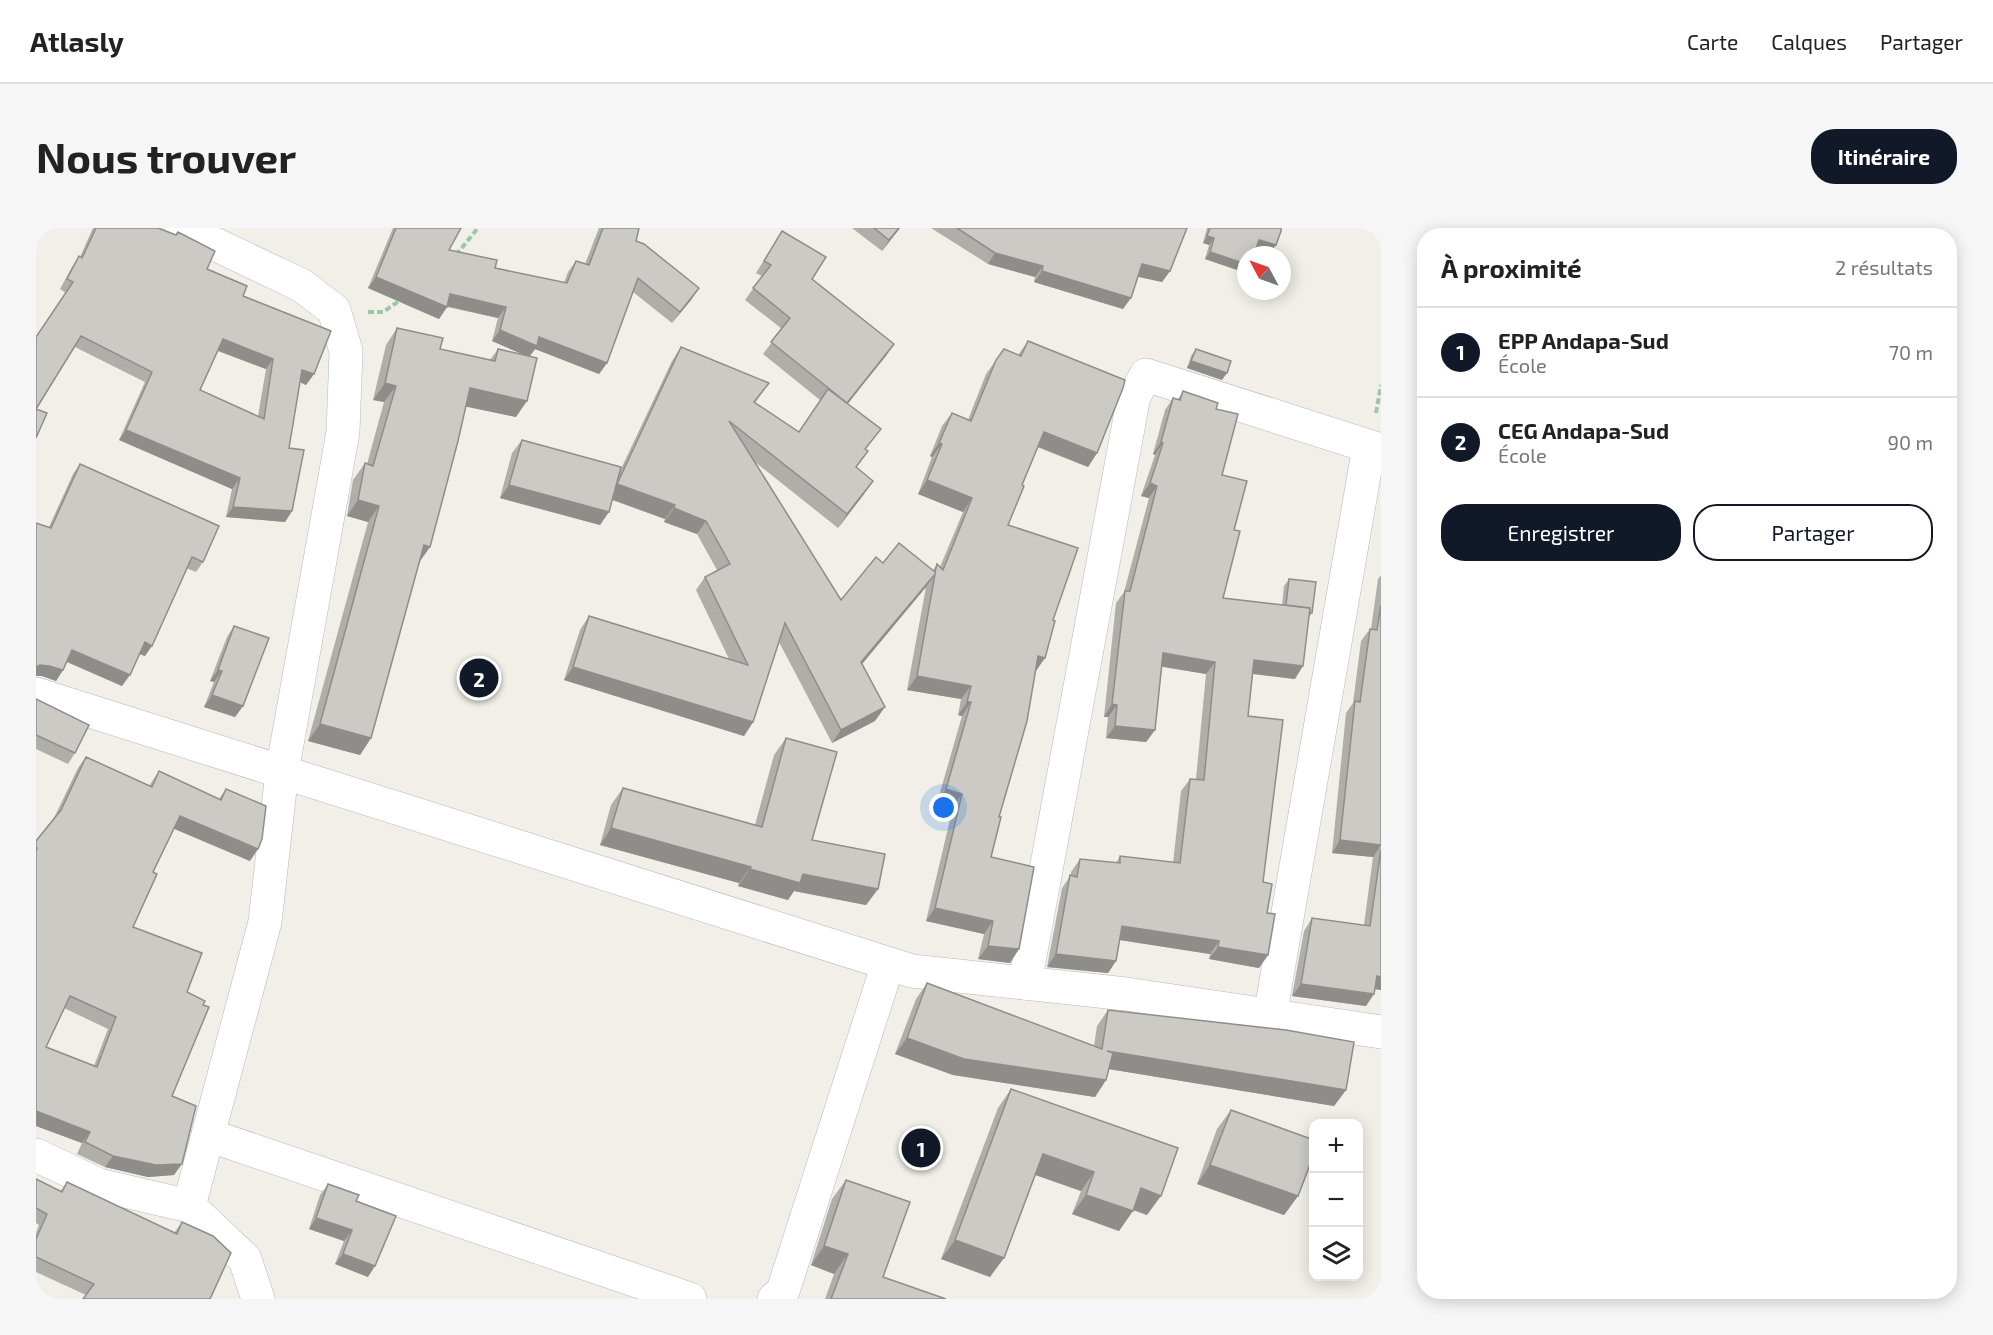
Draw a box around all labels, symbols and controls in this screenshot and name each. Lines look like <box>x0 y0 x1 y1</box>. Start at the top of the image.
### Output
text: Atlasly <box>30 24 124 58</box>
text: Carte <box>1687 29 1738 54</box>
text: Calques <box>1771 29 1847 54</box>
text: Partager <box>1880 29 1963 54</box>
button: Itinéraire <box>1811 129 1957 184</box>
text: Nous trouver <box>36 131 296 181</box>
north arrow <box>1237 246 1291 300</box>
text: À proximité <box>1441 252 1582 283</box>
text: 2 résultats <box>1835 255 1933 279</box>
text: EPP Andapa-Sud <box>1498 327 1669 353</box>
text: 1 <box>1456 340 1465 364</box>
text: 70 m <box>1889 340 1933 364</box>
text: École <box>1498 353 1547 377</box>
text: CEG Andapa-Sud <box>1498 417 1669 443</box>
text: 2 <box>1455 430 1466 454</box>
text: 90 m <box>1888 430 1933 454</box>
text: École <box>1498 443 1547 467</box>
button: Enregistrer <box>1441 504 1681 561</box>
button: Partager <box>1693 504 1933 561</box>
pin: 2 <box>460 656 498 700</box>
your location <box>929 793 958 822</box>
map controls <box>1309 1119 1363 1281</box>
button: + <box>1309 1119 1363 1173</box>
pin: 1 <box>902 1126 940 1170</box>
button: − <box>1309 1173 1363 1227</box>
button: layers <box>1309 1227 1363 1281</box>

